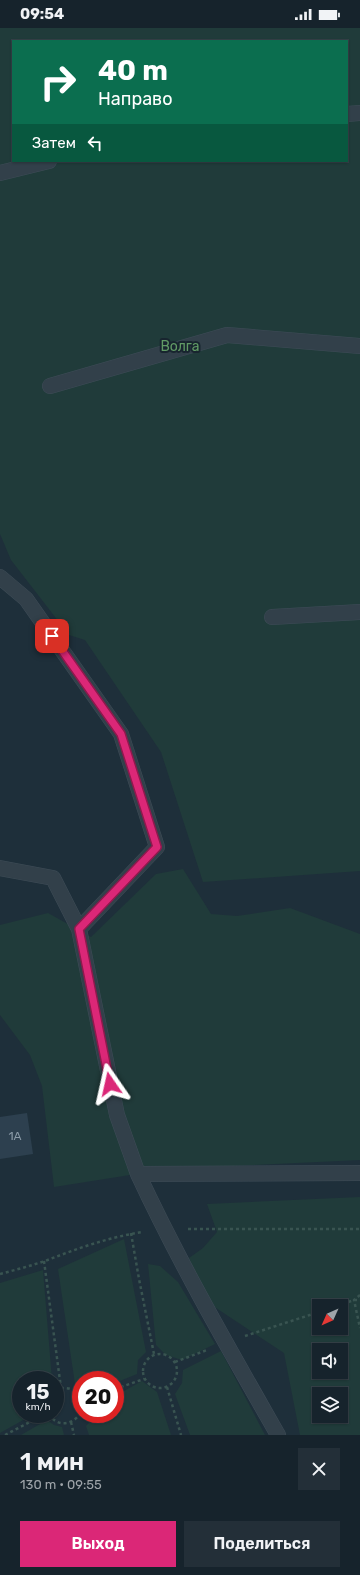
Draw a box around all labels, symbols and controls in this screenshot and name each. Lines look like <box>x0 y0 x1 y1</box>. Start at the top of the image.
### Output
text: 09:54 <box>20 5 64 23</box>
text: 40 m <box>98 54 168 87</box>
icon: right <box>32 56 84 108</box>
text: Направо <box>98 88 173 110</box>
icon: left <box>84 132 106 154</box>
text: Затем <box>32 134 76 152</box>
park label: Волга <box>160 338 200 355</box>
pin <box>35 619 69 653</box>
icon: arrive <box>41 625 63 647</box>
position arrow <box>89 1063 131 1105</box>
house number: 1А <box>8 1129 22 1143</box>
north arrow <box>312 1299 348 1335</box>
map controls <box>312 1299 348 1423</box>
button: sound <box>312 1343 348 1379</box>
speed limit sign: 20 <box>72 1371 124 1423</box>
text: 15 <box>27 1380 49 1404</box>
button: layers <box>312 1387 348 1423</box>
text: km/h <box>26 1401 50 1413</box>
text: 1 мин <box>20 1448 84 1476</box>
button: close <box>298 1448 340 1490</box>
text: 130 m · 09:55 <box>20 1477 102 1492</box>
button: Выход <box>20 1521 176 1567</box>
button: Поделиться <box>184 1521 340 1567</box>

